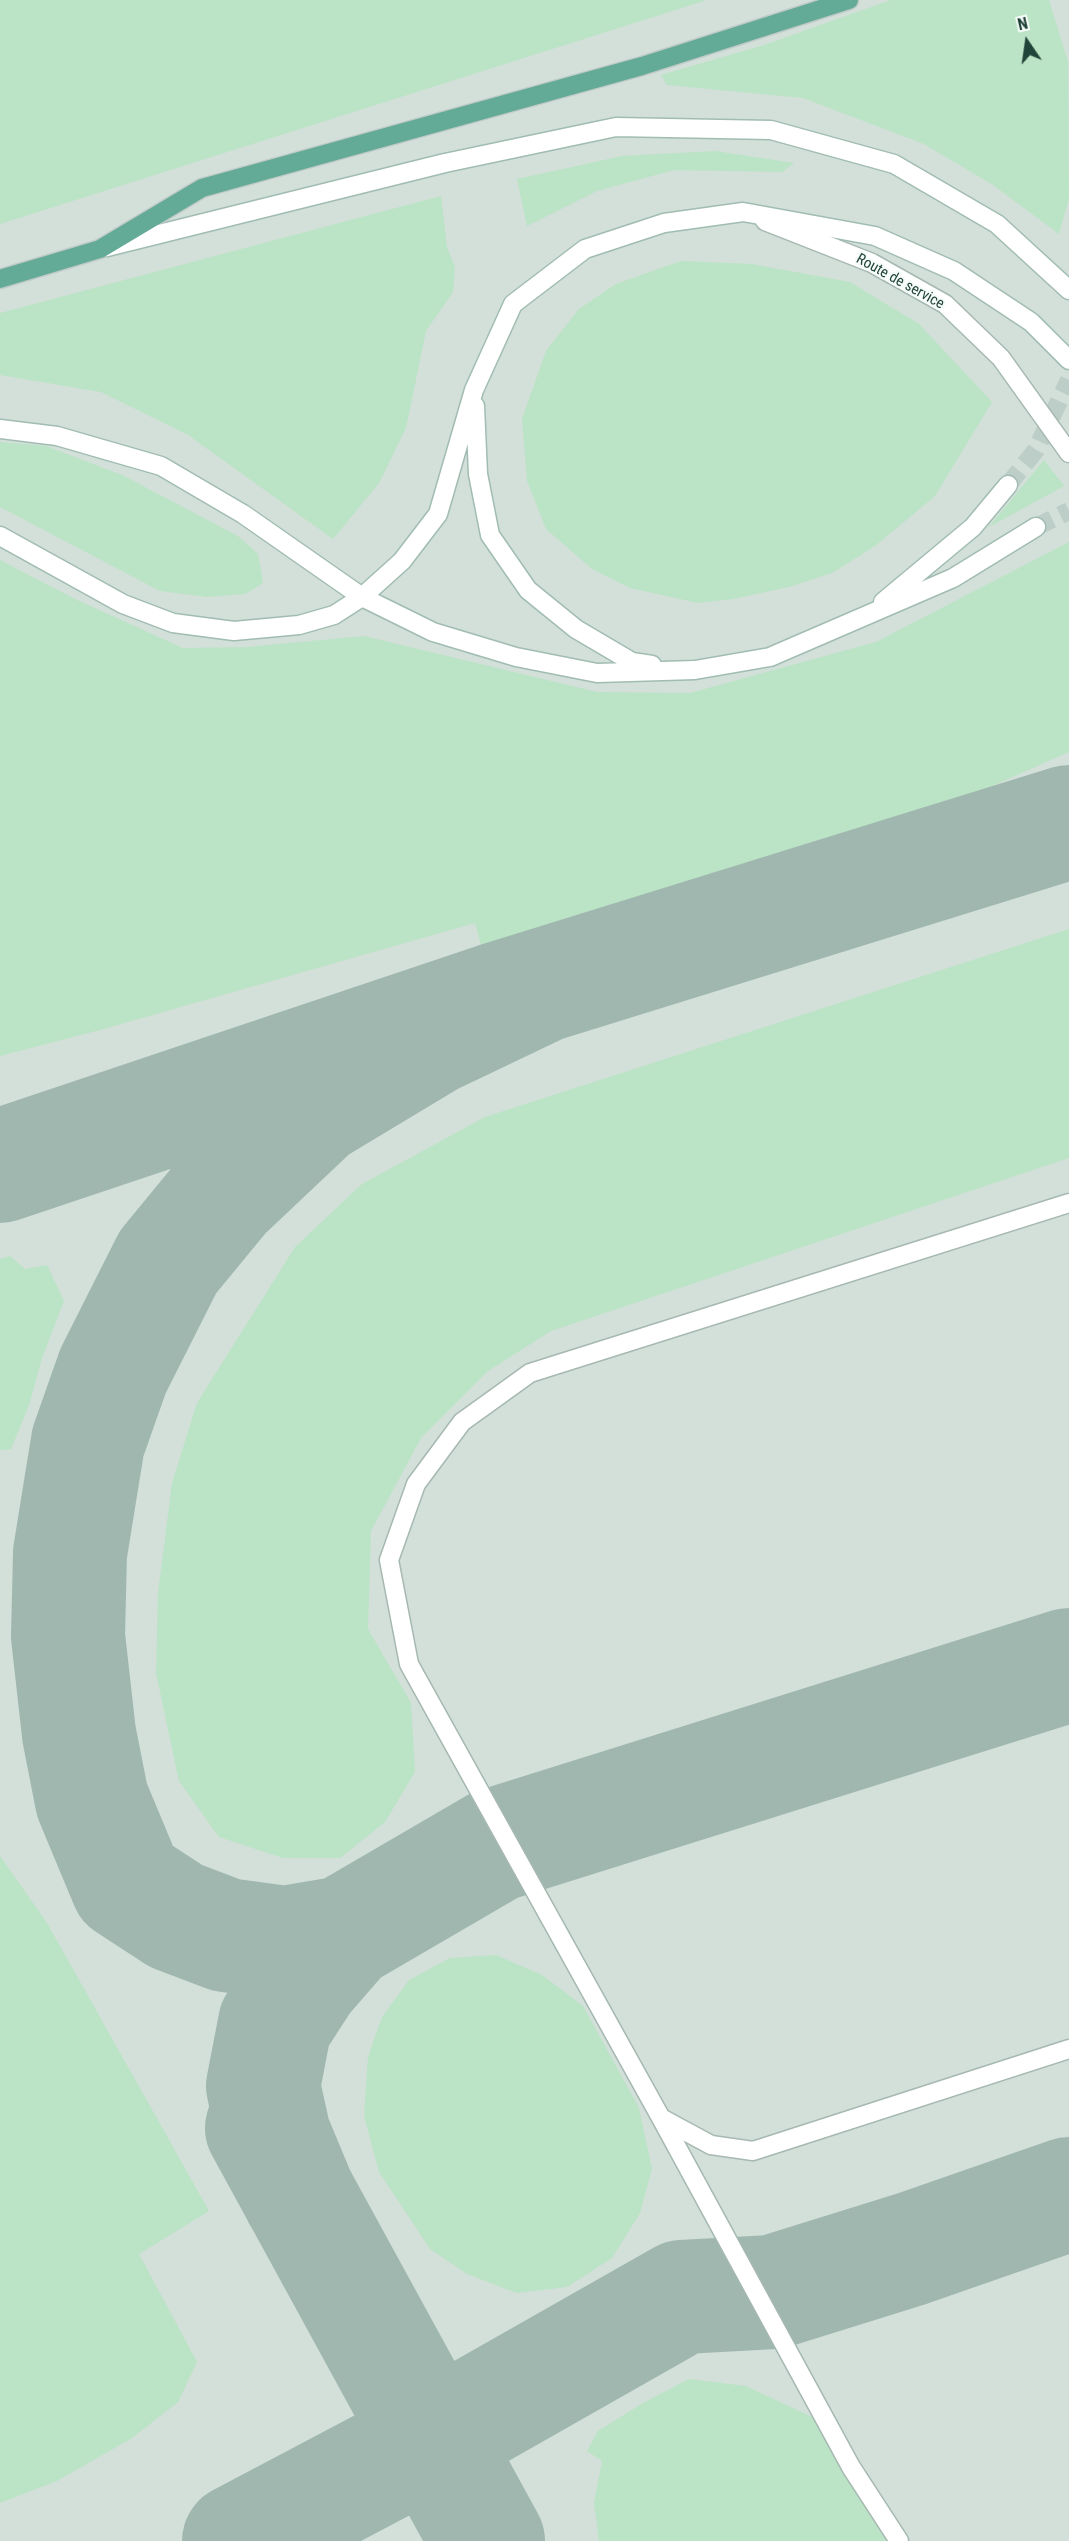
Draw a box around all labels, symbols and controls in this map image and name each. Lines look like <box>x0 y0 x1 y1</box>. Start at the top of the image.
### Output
north arrow <box>997 12 1057 72</box>
text: N <box>1016 14 1030 34</box>
street label: Route de service <box>853 250 947 314</box>

